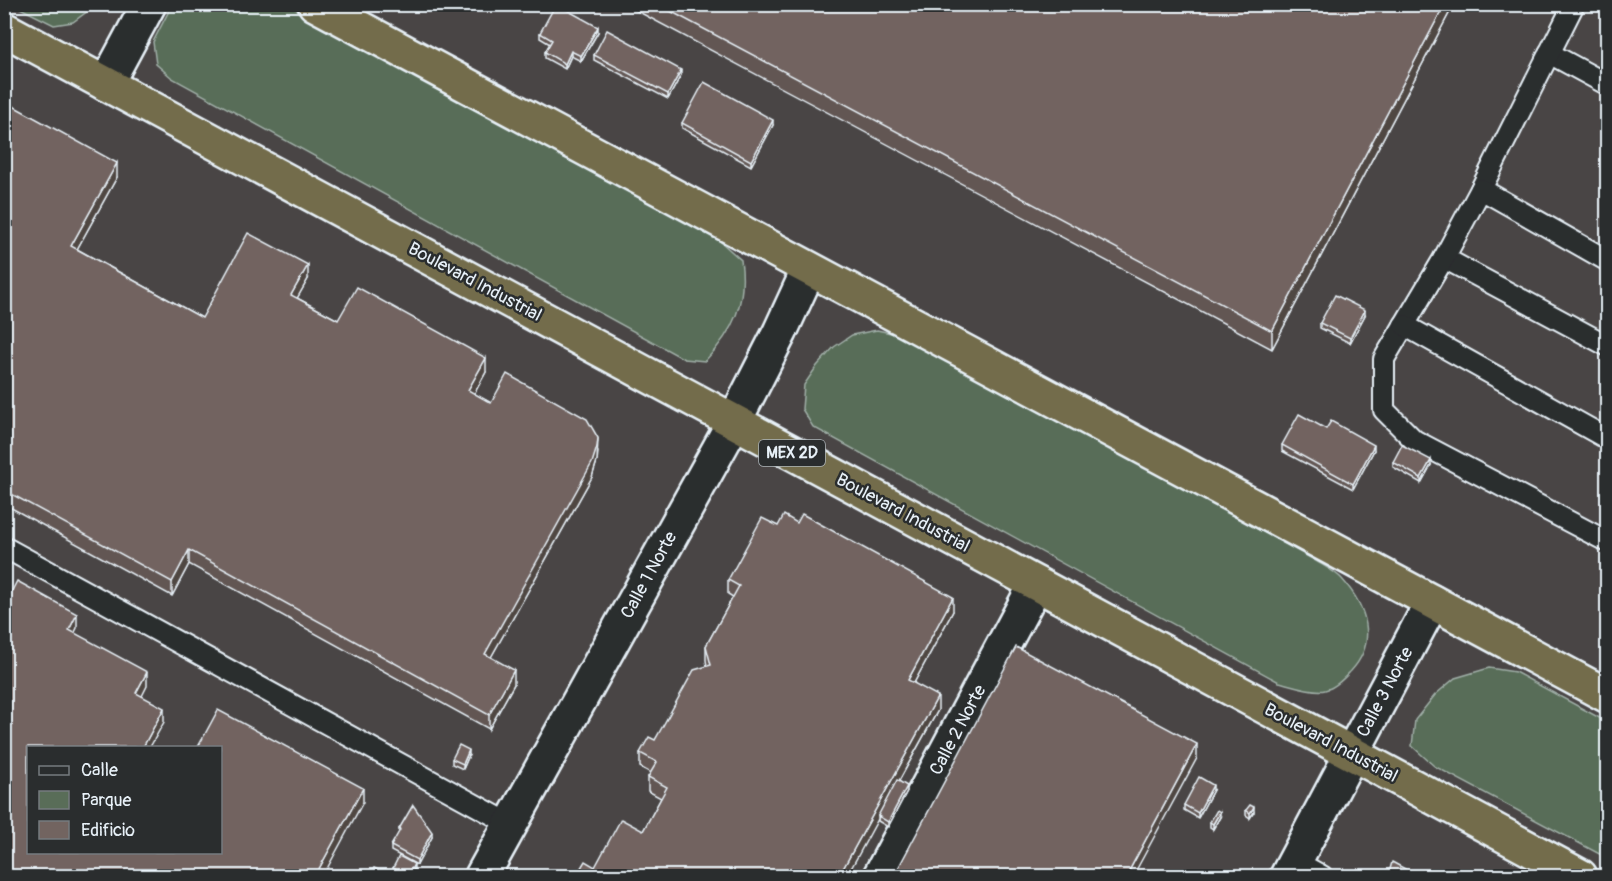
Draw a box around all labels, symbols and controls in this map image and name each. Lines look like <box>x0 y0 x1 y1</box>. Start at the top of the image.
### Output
street label: Boulevard Industrial <box>404 237 546 327</box>
road number: MEX 2D <box>759 440 825 466</box>
street label: Boulevard Industrial <box>832 468 974 558</box>
street label: Calle 1 Norte <box>616 527 682 623</box>
street label: Calle 3 Norte <box>1352 643 1418 741</box>
street label: Calle 2 Norte <box>925 681 991 779</box>
street label: Boulevard Industrial <box>1260 698 1402 788</box>
legend <box>27 746 222 854</box>
text: Calle <box>81 759 118 782</box>
text: Parque <box>81 789 131 812</box>
text: Edificio <box>81 819 135 842</box>

